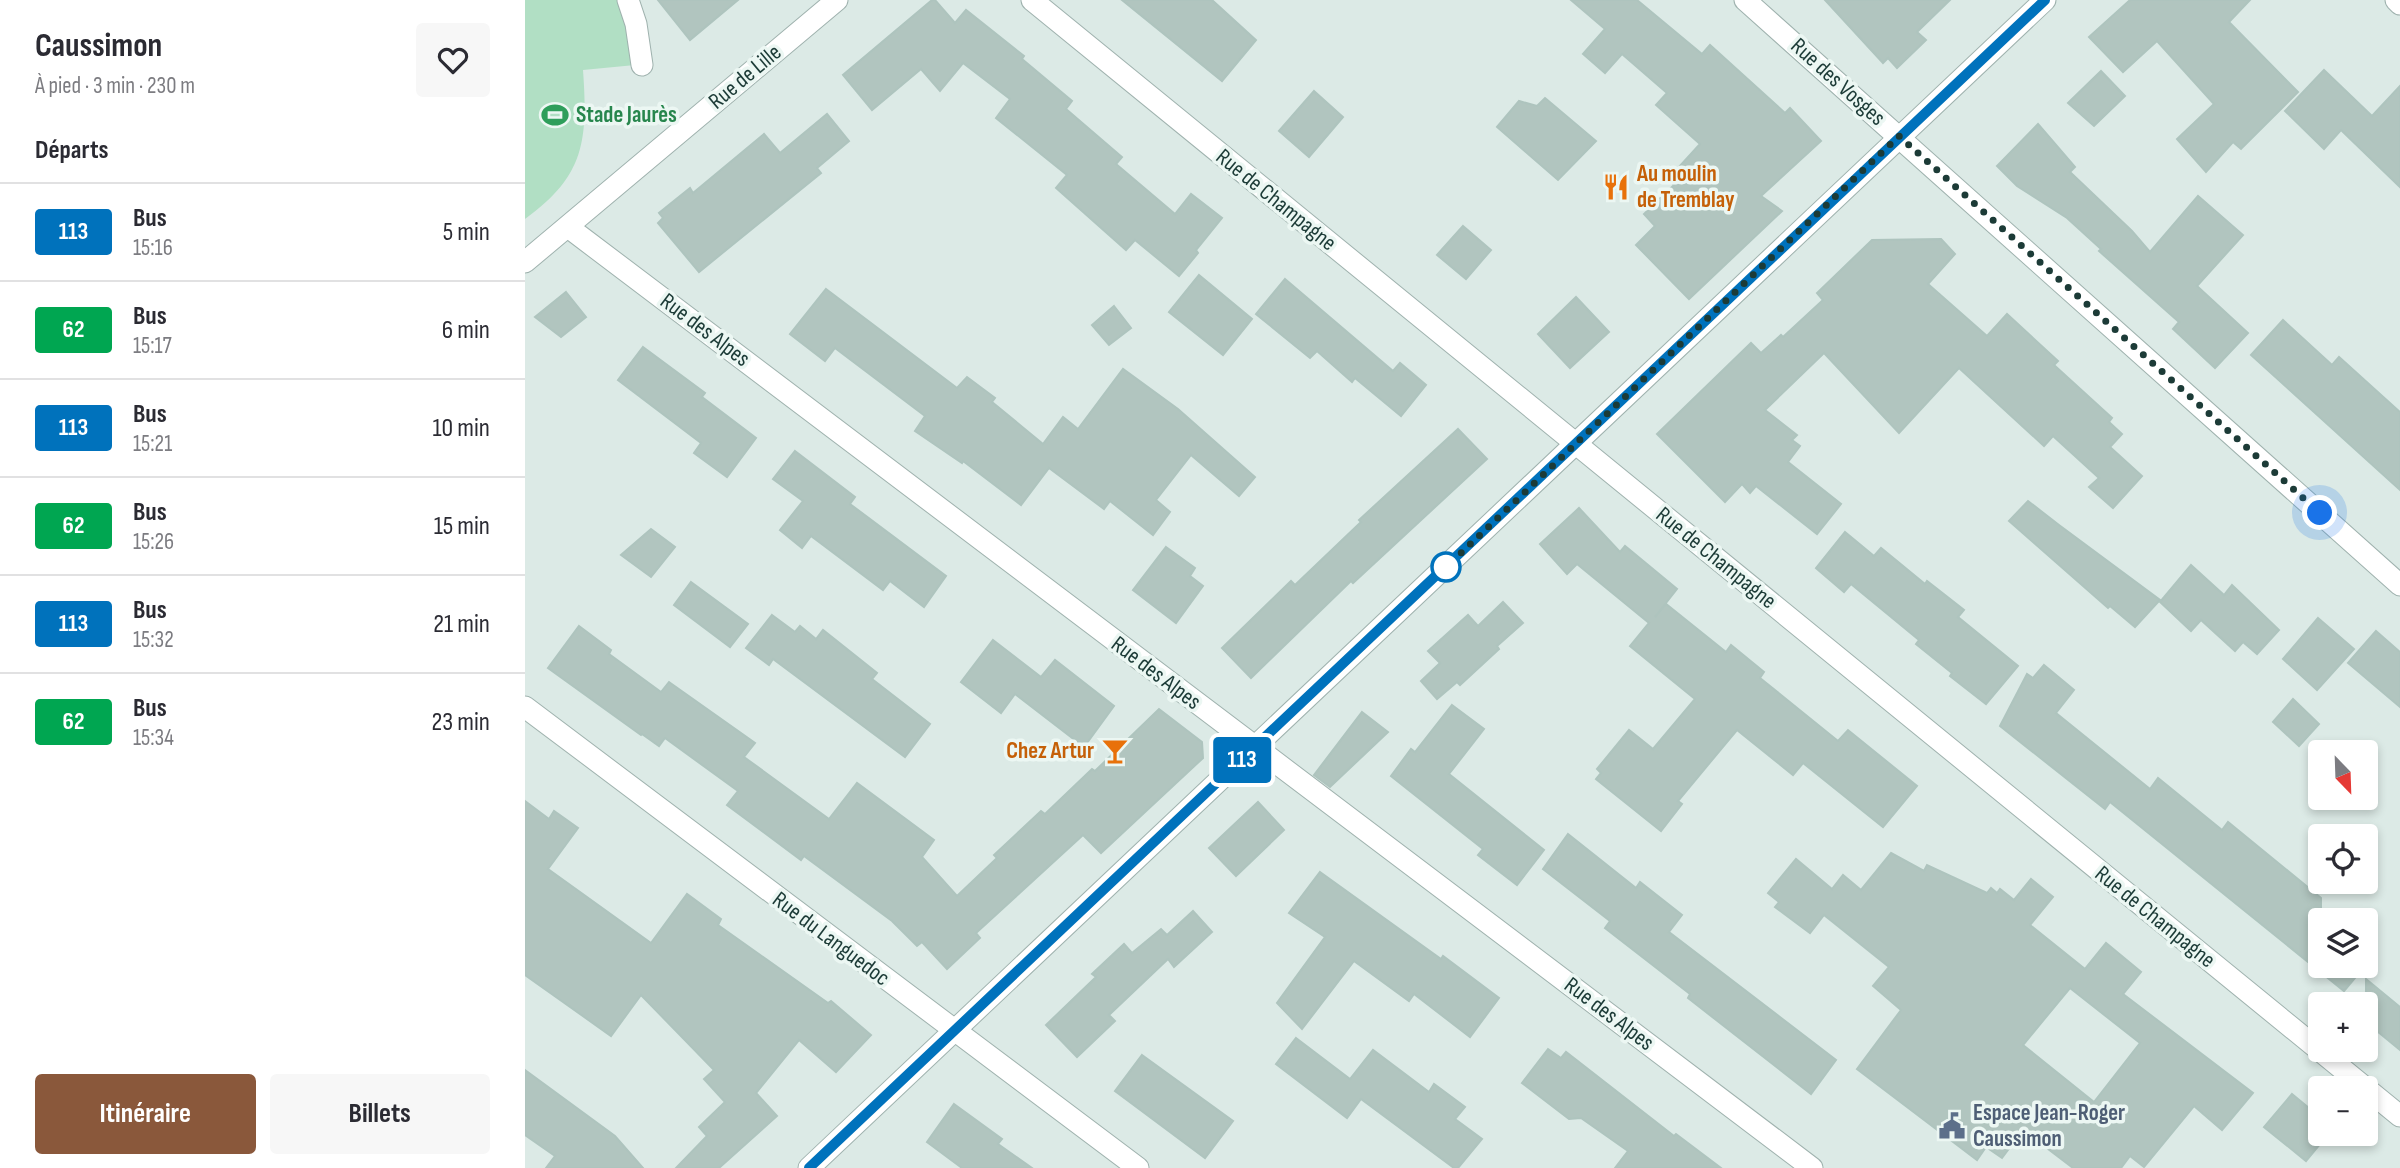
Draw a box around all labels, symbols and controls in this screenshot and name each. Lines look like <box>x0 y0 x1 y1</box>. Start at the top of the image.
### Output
button: heart <box>416 23 490 97</box>
text: Caussimon <box>35 26 162 66</box>
street label: Rue des Vosges <box>1785 32 1891 132</box>
street label: Rue de Lille <box>703 39 787 115</box>
text: À pied · 3 min · 230 m <box>35 72 195 100</box>
sports icon: Stade Jaurès <box>540 100 570 130</box>
place label: Stade Jaurès <box>576 101 677 129</box>
text: Départs <box>35 135 108 166</box>
street label: Rue de Champagne <box>1210 143 1342 257</box>
place label: Au moulin de Tremblay <box>1636 160 1735 214</box>
restaurant icon: Au moulin de Tremblay <box>1601 172 1631 202</box>
text: Bus <box>133 203 167 234</box>
text: 113 <box>59 217 88 246</box>
text: 5 min <box>443 217 490 248</box>
text: 15:16 <box>133 234 173 262</box>
street label: Rue des Alpes <box>655 287 755 373</box>
text: Bus <box>133 301 167 332</box>
text: 62 <box>63 315 84 344</box>
text: 6 min <box>442 315 490 346</box>
text: 15:17 <box>133 332 172 360</box>
text: Bus <box>133 399 167 430</box>
text: 113 <box>59 413 88 442</box>
text: 10 min <box>433 413 490 444</box>
text: 15:21 <box>133 430 172 458</box>
your location <box>2302 495 2337 530</box>
text: Bus <box>133 497 167 528</box>
street label: Rue de Champagne <box>1650 501 1782 615</box>
text: 62 <box>63 511 84 540</box>
text: 15 min <box>434 511 490 542</box>
text: 15:26 <box>133 528 174 556</box>
unlabelled marker <box>1431 552 1461 582</box>
text: Bus <box>133 595 167 626</box>
text: 113 <box>59 609 88 638</box>
text: 21 min <box>433 609 490 640</box>
text: 15:32 <box>133 626 174 654</box>
street label: Rue des Alpes <box>1106 630 1206 716</box>
text: Bus <box>133 693 167 724</box>
text: 62 <box>63 707 84 736</box>
text: 23 min <box>432 707 490 738</box>
text: 15:34 <box>133 724 174 752</box>
bar icon: Chez Artur <box>1100 736 1130 766</box>
place label: Chez Artur <box>1006 737 1094 765</box>
line badge: 113 <box>1202 737 1282 783</box>
north arrow <box>2308 740 2378 810</box>
map controls <box>2308 740 2378 1146</box>
text: 113 <box>1227 745 1257 774</box>
button: locate <box>2308 824 2378 894</box>
street label: Rue de Champagne <box>2089 860 2221 974</box>
street label: Rue du Languedoc <box>767 886 895 992</box>
button: layers <box>2308 908 2378 978</box>
street label: Rue des Alpes <box>1559 971 1659 1057</box>
button: + <box>2308 992 2378 1062</box>
button: Itinéraire <box>35 1074 256 1154</box>
button: Billets <box>270 1074 490 1154</box>
button: − <box>2308 1076 2378 1146</box>
place label: Espace Jean-Roger Caussimon <box>1973 1099 2125 1153</box>
public building icon: Espace Jean-Roger Caussimon <box>1937 1111 1967 1141</box>

